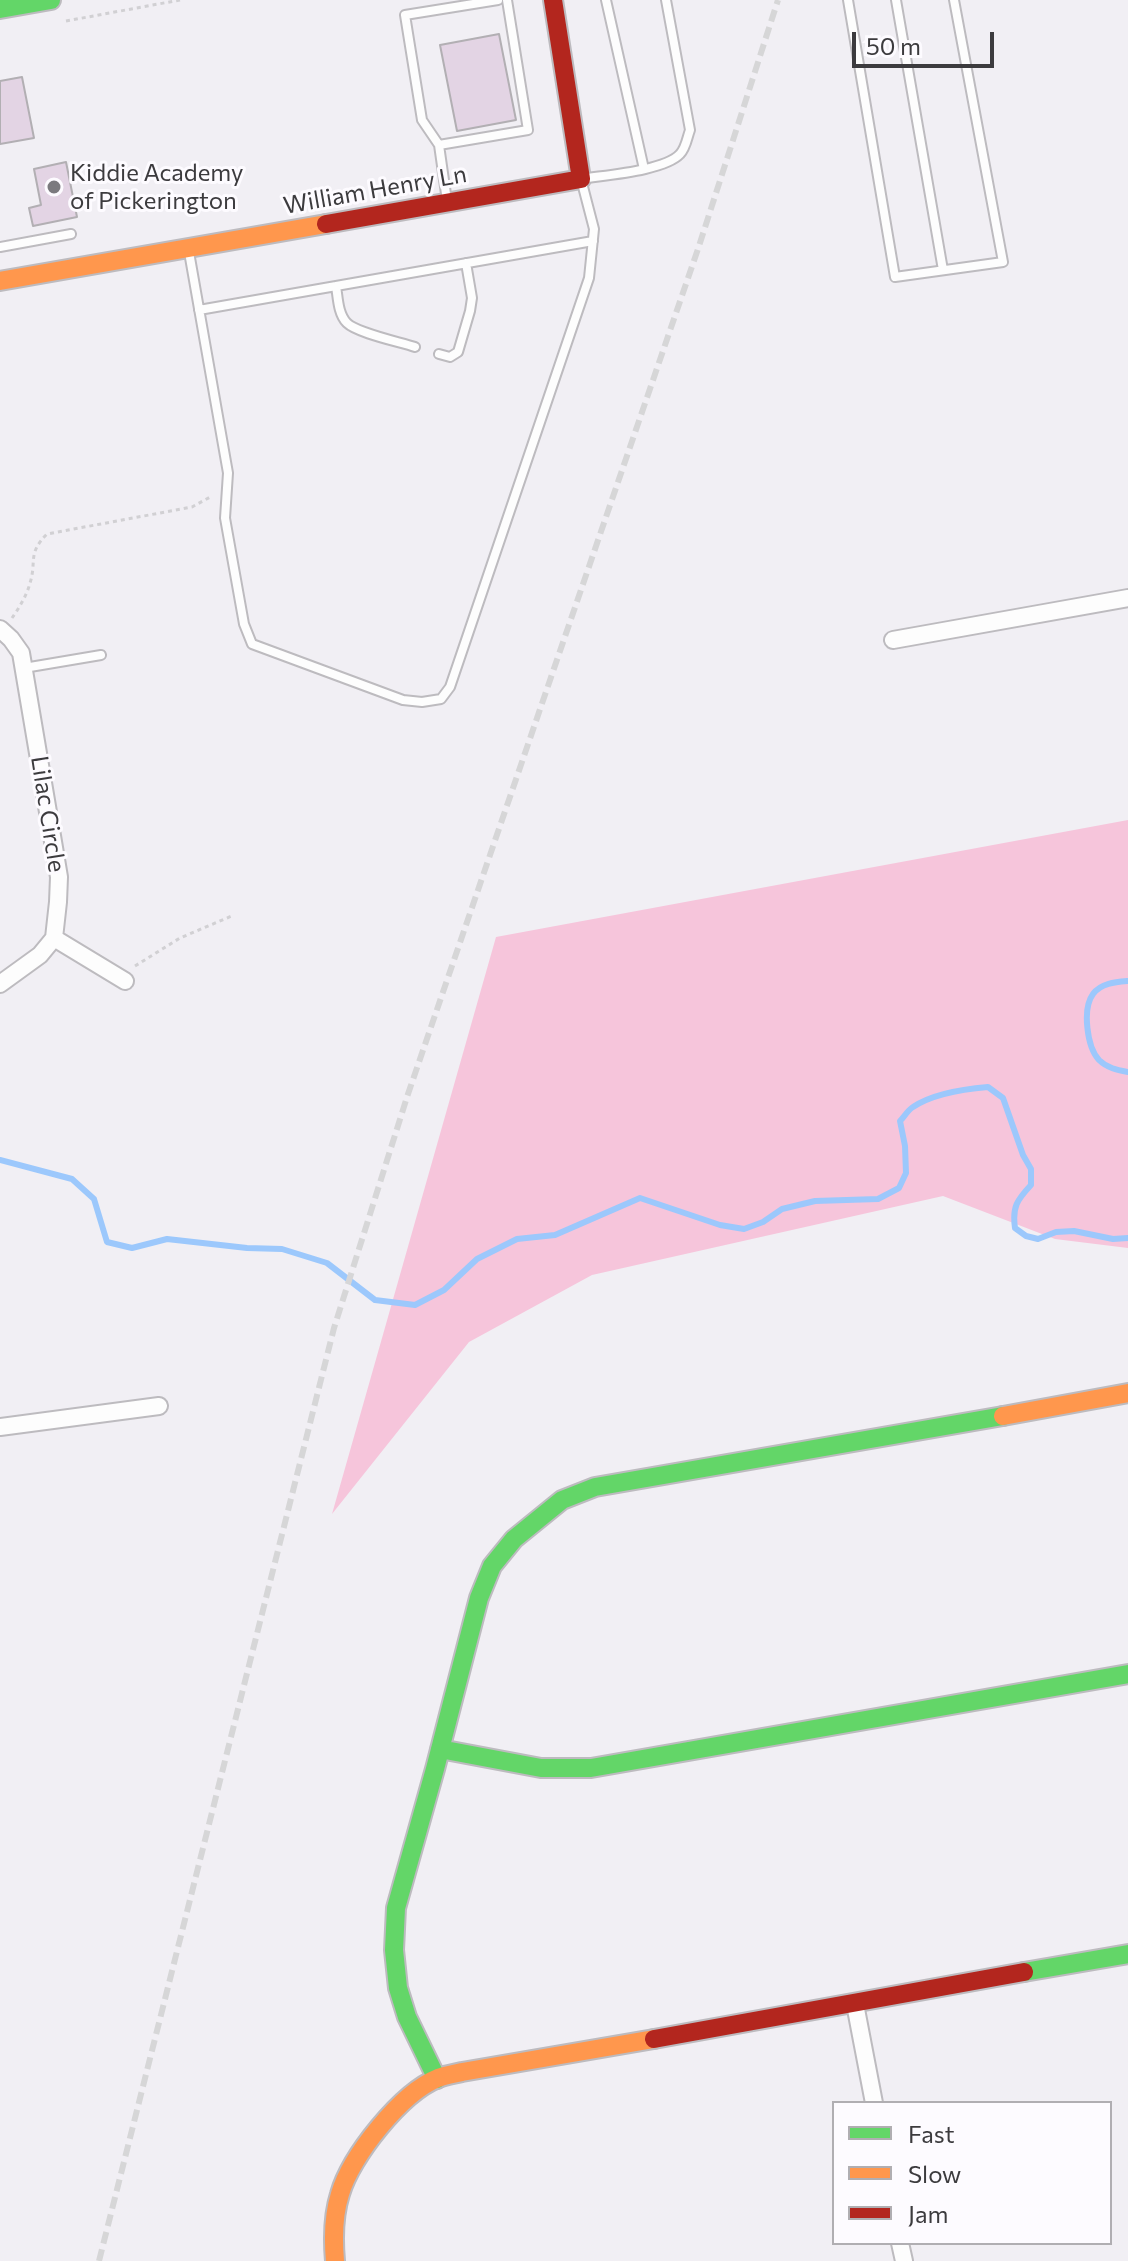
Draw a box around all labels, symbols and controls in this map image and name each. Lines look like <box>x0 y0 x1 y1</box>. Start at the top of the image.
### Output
scale bar <box>856 16 998 66</box>
text: 50 m <box>866 31 921 60</box>
place label: Kiddie Academy of Pickerington <box>70 159 243 215</box>
street label: William Henry Ln <box>281 160 469 220</box>
marker: Kiddie Academy of Pickerington <box>45 178 63 196</box>
street label: Lilac Circle <box>25 754 71 874</box>
legend <box>832 2101 1112 2245</box>
text: Fast <box>908 2119 955 2148</box>
text: Slow <box>908 2159 961 2188</box>
text: Jam <box>908 2199 948 2228</box>

